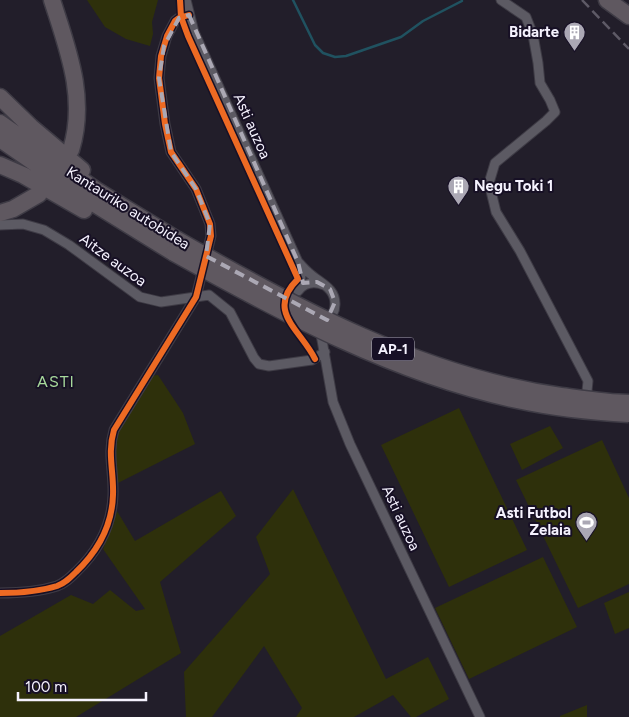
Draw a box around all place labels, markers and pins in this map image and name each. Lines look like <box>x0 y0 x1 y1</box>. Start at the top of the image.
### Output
building icon: Bidarte <box>563 20 587 51</box>
place label: Bidarte <box>509 23 560 41</box>
building icon: Negu Toki 1 <box>446 174 470 205</box>
place label: Negu Toki 1 <box>474 177 553 195</box>
place label: Asti Futbol Zelaia <box>496 504 571 539</box>
sports icon: Asti Futbol Zelaia <box>575 510 599 541</box>

